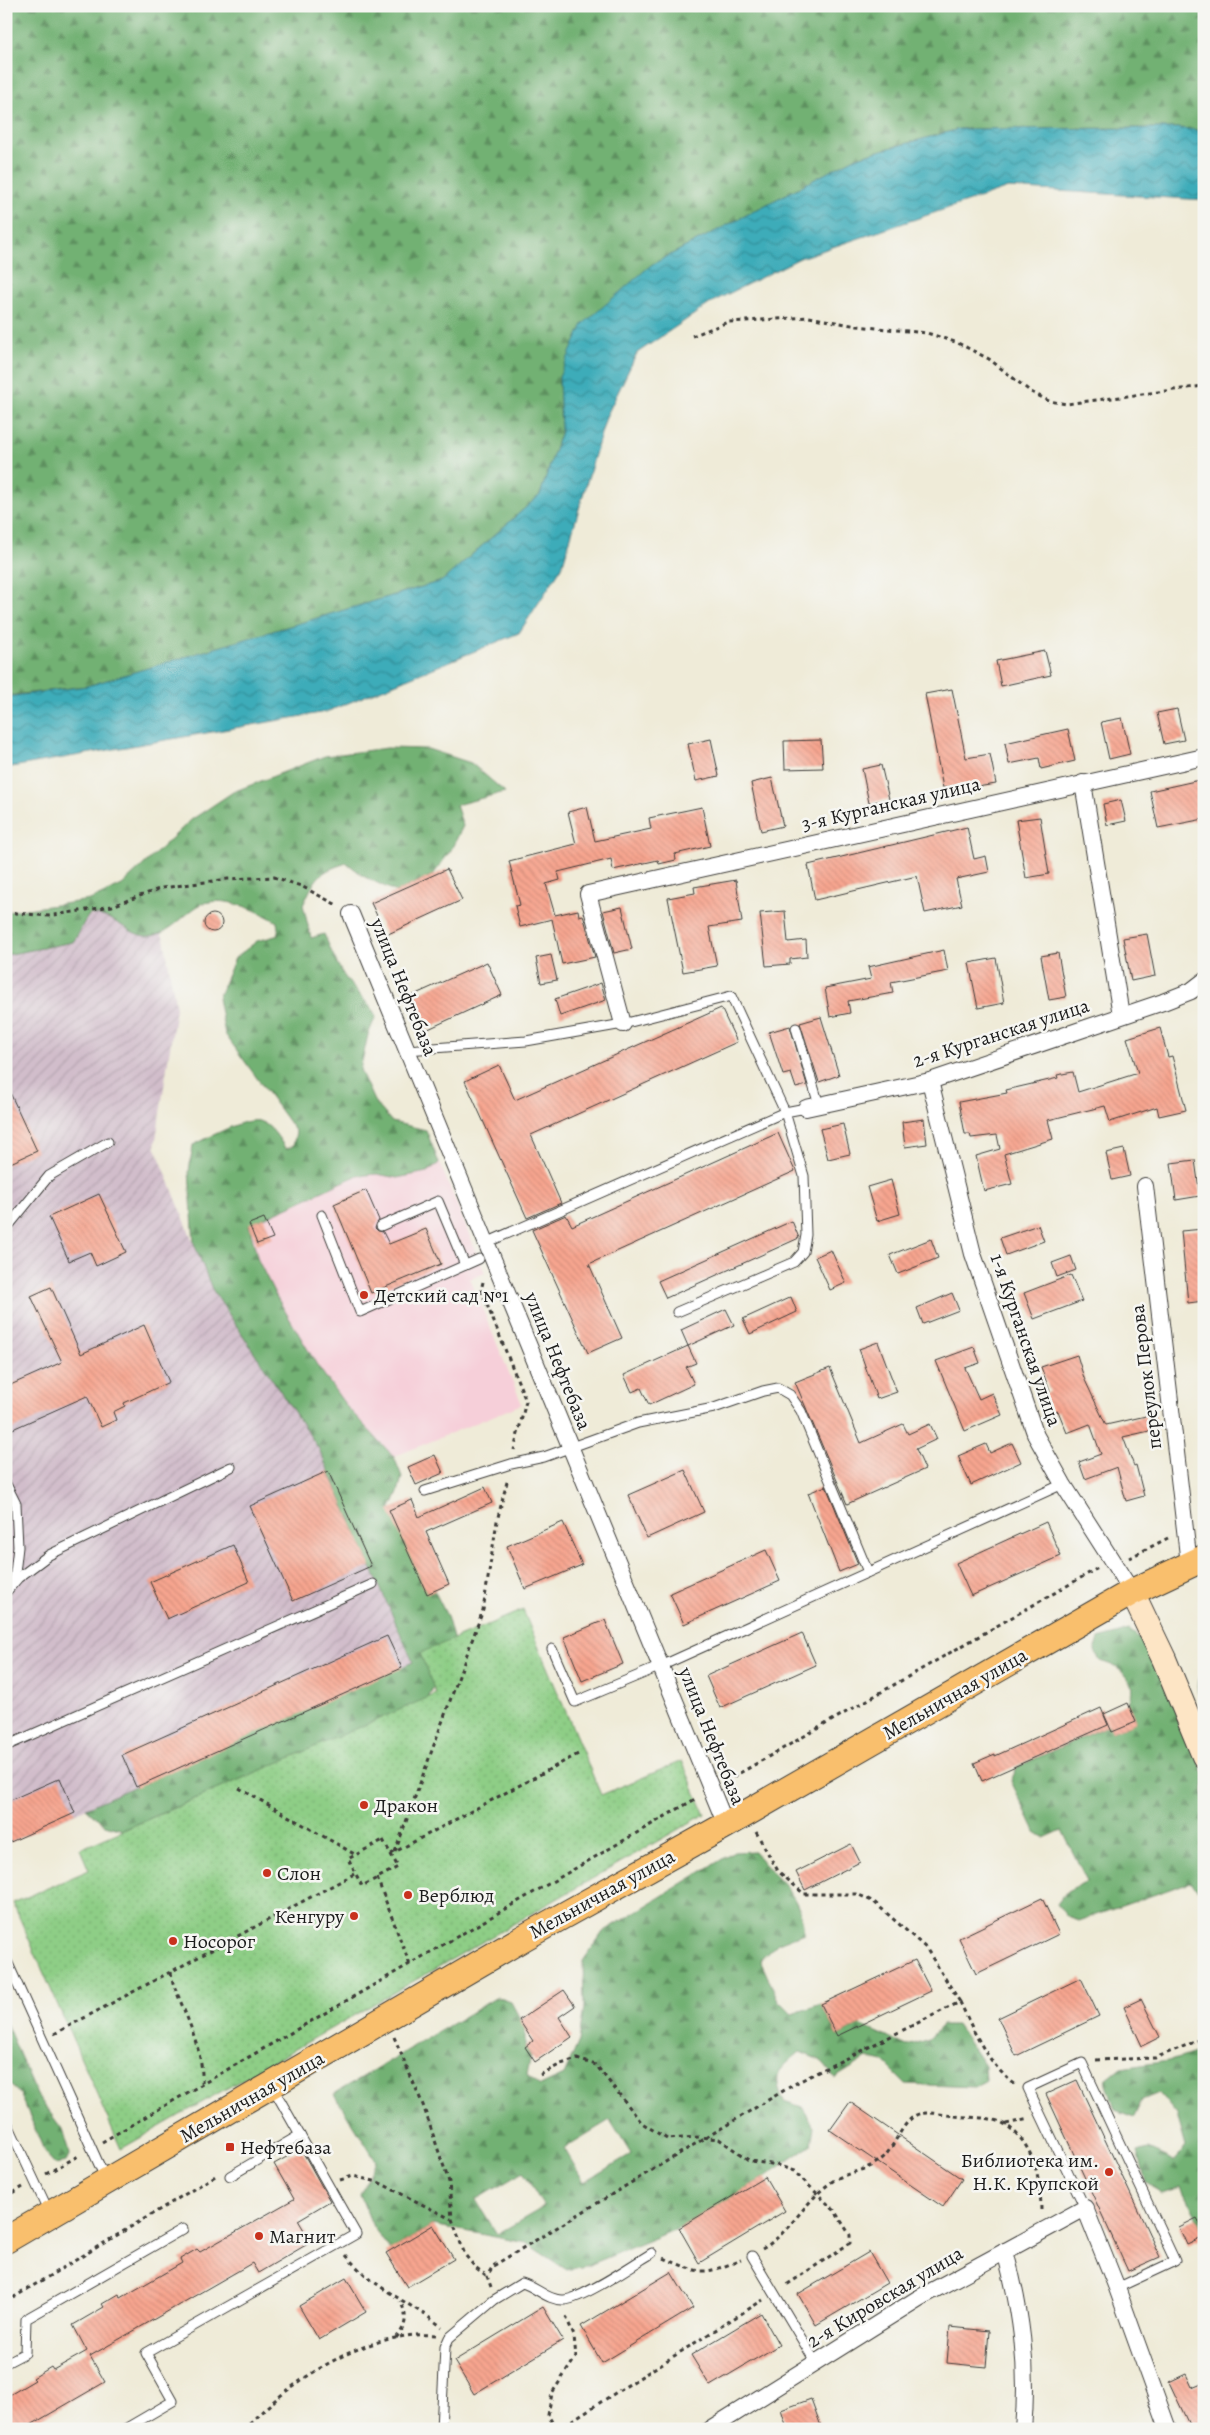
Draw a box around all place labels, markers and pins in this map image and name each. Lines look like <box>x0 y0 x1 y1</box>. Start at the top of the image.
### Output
place label: Детский сад №1 <box>374 1282 509 1309</box>
marker: Детский сад №1 <box>358 1289 370 1301</box>
place label: Дракон <box>374 1792 438 1819</box>
marker: Дракон <box>358 1799 370 1811</box>
place label: Слон <box>277 1860 321 1887</box>
marker: Слон <box>261 1867 273 1879</box>
place label: Верблюд <box>418 1882 494 1909</box>
marker: Верблюд <box>402 1889 414 1901</box>
place label: Кенгуру <box>274 1903 345 1930</box>
marker: Кенгуру <box>348 1910 360 1922</box>
place label: Носорог <box>183 1928 256 1955</box>
marker: Носорог <box>167 1935 179 1947</box>
place label: Нефтебаза <box>240 2134 332 2161</box>
marker: Нефтебаза <box>224 2141 236 2153</box>
place label: Библиотека им. Н.К. Крупской <box>961 2147 1099 2197</box>
marker: Библиотека им. Н.К. Крупской <box>1103 2166 1115 2178</box>
place label: Магнит <box>269 2223 336 2250</box>
marker: Магнит <box>253 2230 265 2242</box>

